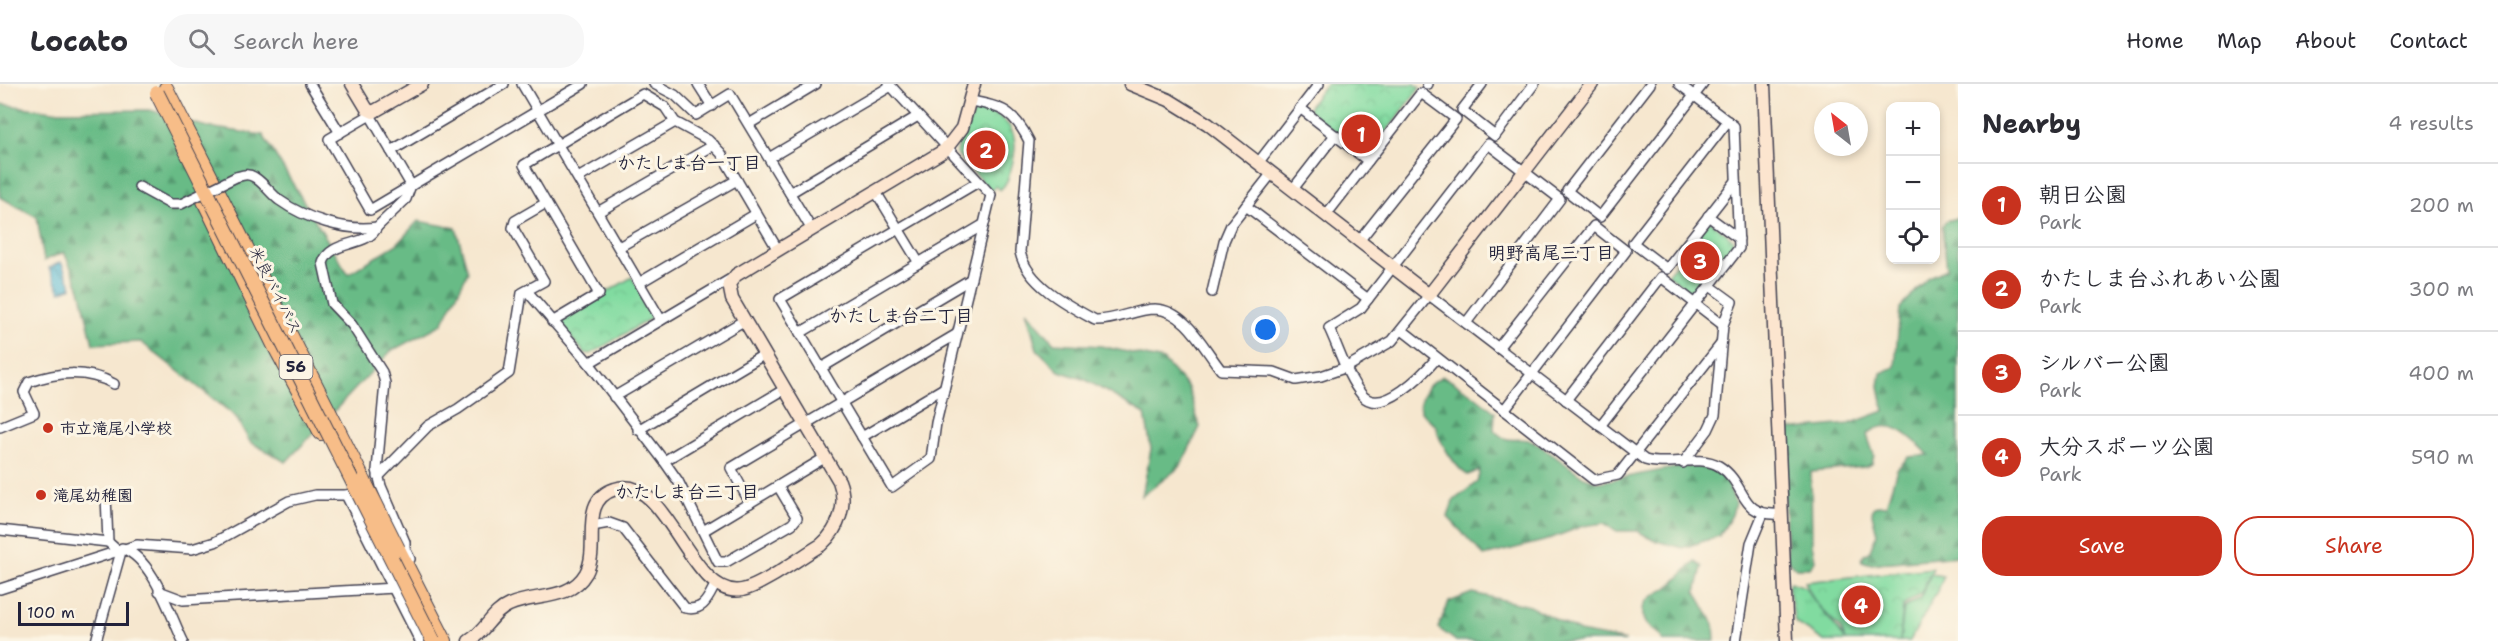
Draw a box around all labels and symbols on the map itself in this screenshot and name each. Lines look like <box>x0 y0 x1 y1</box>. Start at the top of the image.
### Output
north arrow <box>1814 102 1868 156</box>
pin: 1 <box>1342 112 1380 156</box>
pin: 2 <box>966 128 1006 172</box>
district label: かたしま台一丁目 <box>617 151 761 175</box>
pin: 3 <box>1680 238 1720 284</box>
district label: 明野高尾三丁目 <box>1488 241 1614 265</box>
street label: 米良バイパス <box>244 243 307 338</box>
district label: かたしま台二丁目 <box>829 304 973 328</box>
your location <box>1251 315 1280 344</box>
road number: 56 <box>280 355 312 379</box>
place label: 市立滝尾小学校 <box>60 418 172 439</box>
marker: 市立滝尾小学校 <box>41 421 55 435</box>
district label: かたしま台三丁目 <box>615 480 759 504</box>
place label: 滝尾幼稚園 <box>53 485 133 506</box>
marker: 滝尾幼稚園 <box>34 488 48 502</box>
pin: 4 <box>1842 582 1880 628</box>
scale bar <box>18 599 129 626</box>

